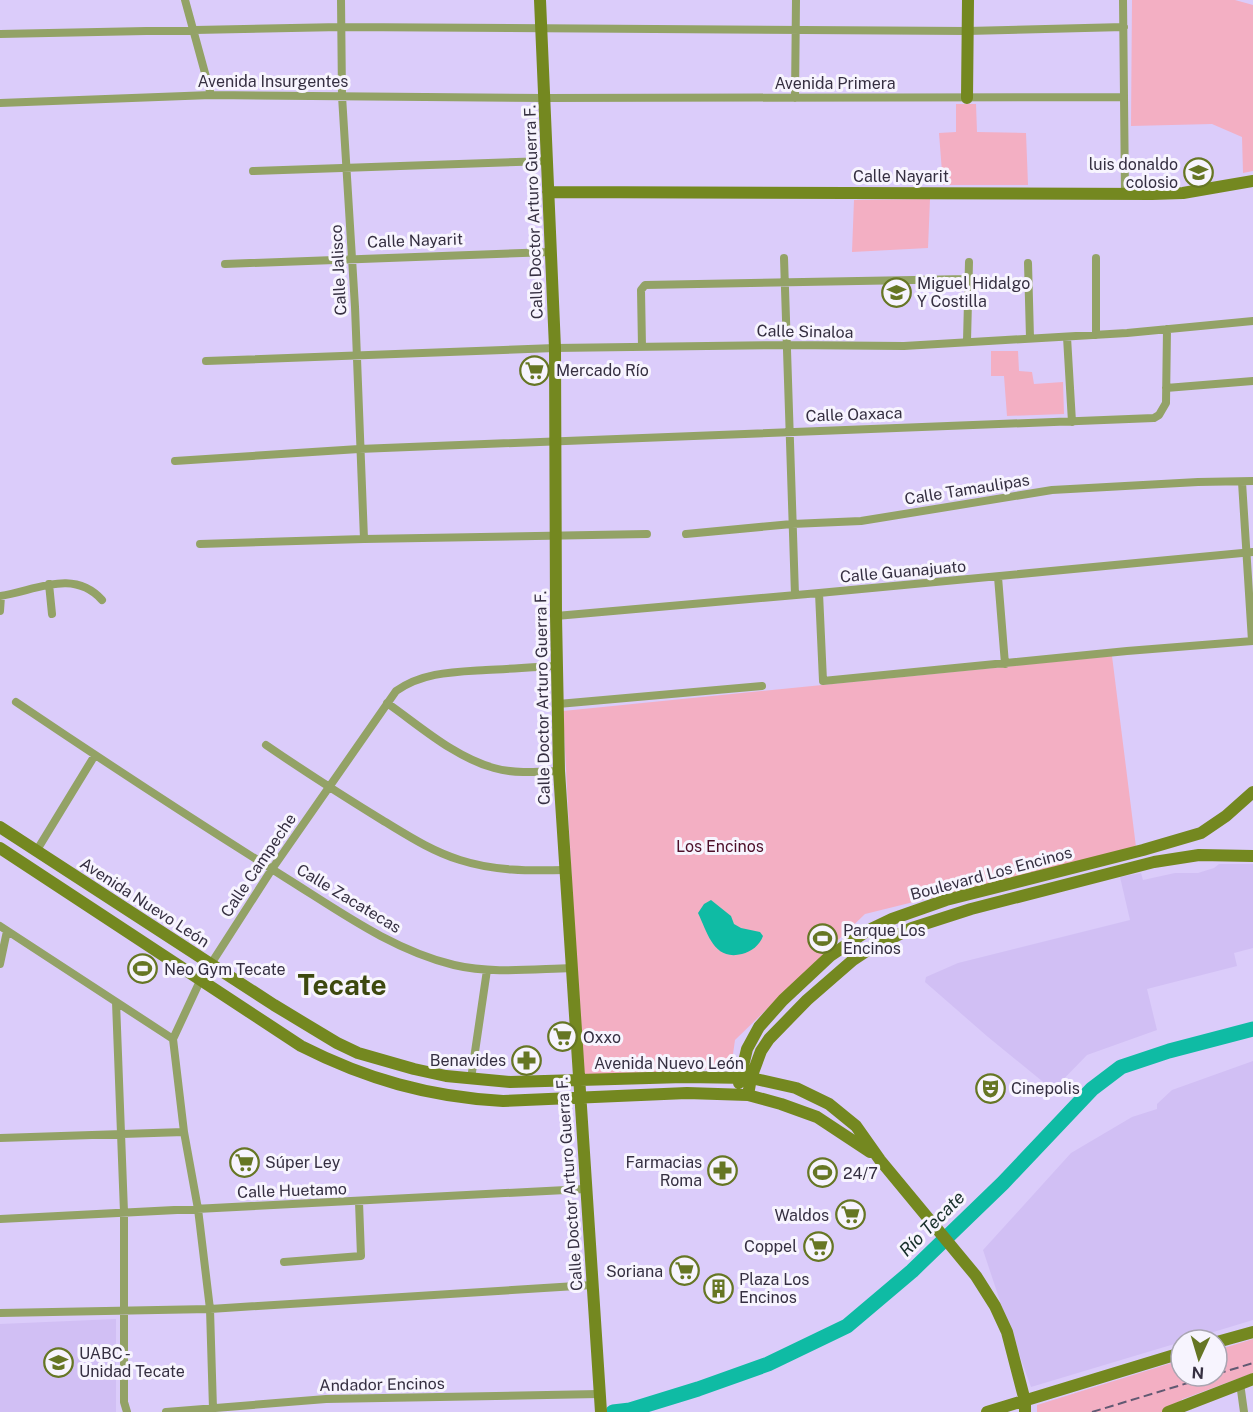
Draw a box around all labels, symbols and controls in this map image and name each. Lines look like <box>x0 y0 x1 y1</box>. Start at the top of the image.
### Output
street label: Avenida Insurgentes <box>198 72 348 91</box>
street label: Avenida Primera <box>774 74 896 93</box>
street label: Calle Doctor Arturo Guerra F. <box>520 105 547 319</box>
place label: luis donaldo colosio <box>1089 155 1178 192</box>
school or university icon: luis donaldo colosio <box>1183 157 1215 189</box>
street label: Calle Nayarit <box>853 167 949 186</box>
street label: Calle Jalisco <box>327 224 350 316</box>
street label: Calle Nayarit <box>367 229 463 252</box>
place label: Miguel Hidalgo Y Costilla <box>917 274 1030 311</box>
school or university icon: Miguel Hidalgo Y Costilla <box>880 276 912 308</box>
street label: Calle Sinaloa <box>756 321 854 342</box>
supermarket icon: Mercado Río <box>519 354 551 386</box>
place label: Mercado Río <box>556 361 649 380</box>
street label: Calle Oaxaca <box>805 403 903 426</box>
street label: Calle Tamaulipas <box>903 470 1031 509</box>
street label: Calle Guanajuato <box>839 557 967 586</box>
street label: Calle Doctor Arturo Guerra F. <box>531 591 554 805</box>
street label: Calle Campeche <box>217 810 300 921</box>
park label: Los Encinos <box>676 837 764 856</box>
street label: Boulevard Los Encinos <box>908 843 1074 904</box>
street label: Avenida Nuevo León <box>77 854 213 951</box>
street label: Calle Zacatecas <box>293 860 404 937</box>
place label: Parque Los Encinos <box>843 921 926 958</box>
sports icon: Parque Los Encinos <box>806 923 838 955</box>
sports icon: Neo Gym Tecate <box>127 953 159 985</box>
place label: Neo Gym Tecate <box>164 960 285 979</box>
district label: Tecate <box>297 968 387 1001</box>
supermarket icon: Oxxo <box>546 1021 578 1053</box>
place label: Oxxo <box>583 1028 621 1047</box>
pharmacy icon: Benavides <box>511 1044 543 1076</box>
place label: Benavides <box>430 1051 506 1070</box>
street label: Avenida Nuevo León <box>594 1054 744 1073</box>
theatre icon: Cinepolis <box>974 1072 1006 1104</box>
street label: Calle Doctor Arturo Guerra F. <box>553 1076 586 1292</box>
place label: Cinepolis <box>1011 1079 1080 1098</box>
supermarket icon: Súper Ley <box>228 1146 260 1178</box>
place label: Súper Ley <box>265 1153 341 1172</box>
place label: Farmacias Roma <box>625 1153 702 1190</box>
pharmacy icon: Farmacias Roma <box>707 1155 739 1187</box>
sports icon: 24/7 <box>806 1157 838 1189</box>
place label: 24/7 <box>843 1164 878 1183</box>
street label: Calle Huetamo <box>237 1179 347 1202</box>
water label: Río Tecate <box>895 1187 969 1261</box>
supermarket icon: Waldos <box>834 1199 866 1231</box>
place label: Waldos <box>775 1206 829 1225</box>
supermarket icon: Coppel <box>802 1230 834 1262</box>
place label: Coppel <box>744 1237 797 1256</box>
supermarket icon: Soriana <box>668 1255 700 1287</box>
place label: Soriana <box>606 1262 663 1281</box>
place label: Plaza Los Encinos <box>739 1270 809 1307</box>
building icon: Plaza Los Encinos <box>702 1272 734 1304</box>
north arrow <box>1169 1328 1229 1388</box>
place label: UABC - Unidad Tecate <box>79 1344 185 1381</box>
school or university icon: UABC - Unidad Tecate <box>42 1346 74 1378</box>
text: N <box>1191 1363 1205 1382</box>
street label: Andador Encinos <box>319 1374 445 1395</box>

